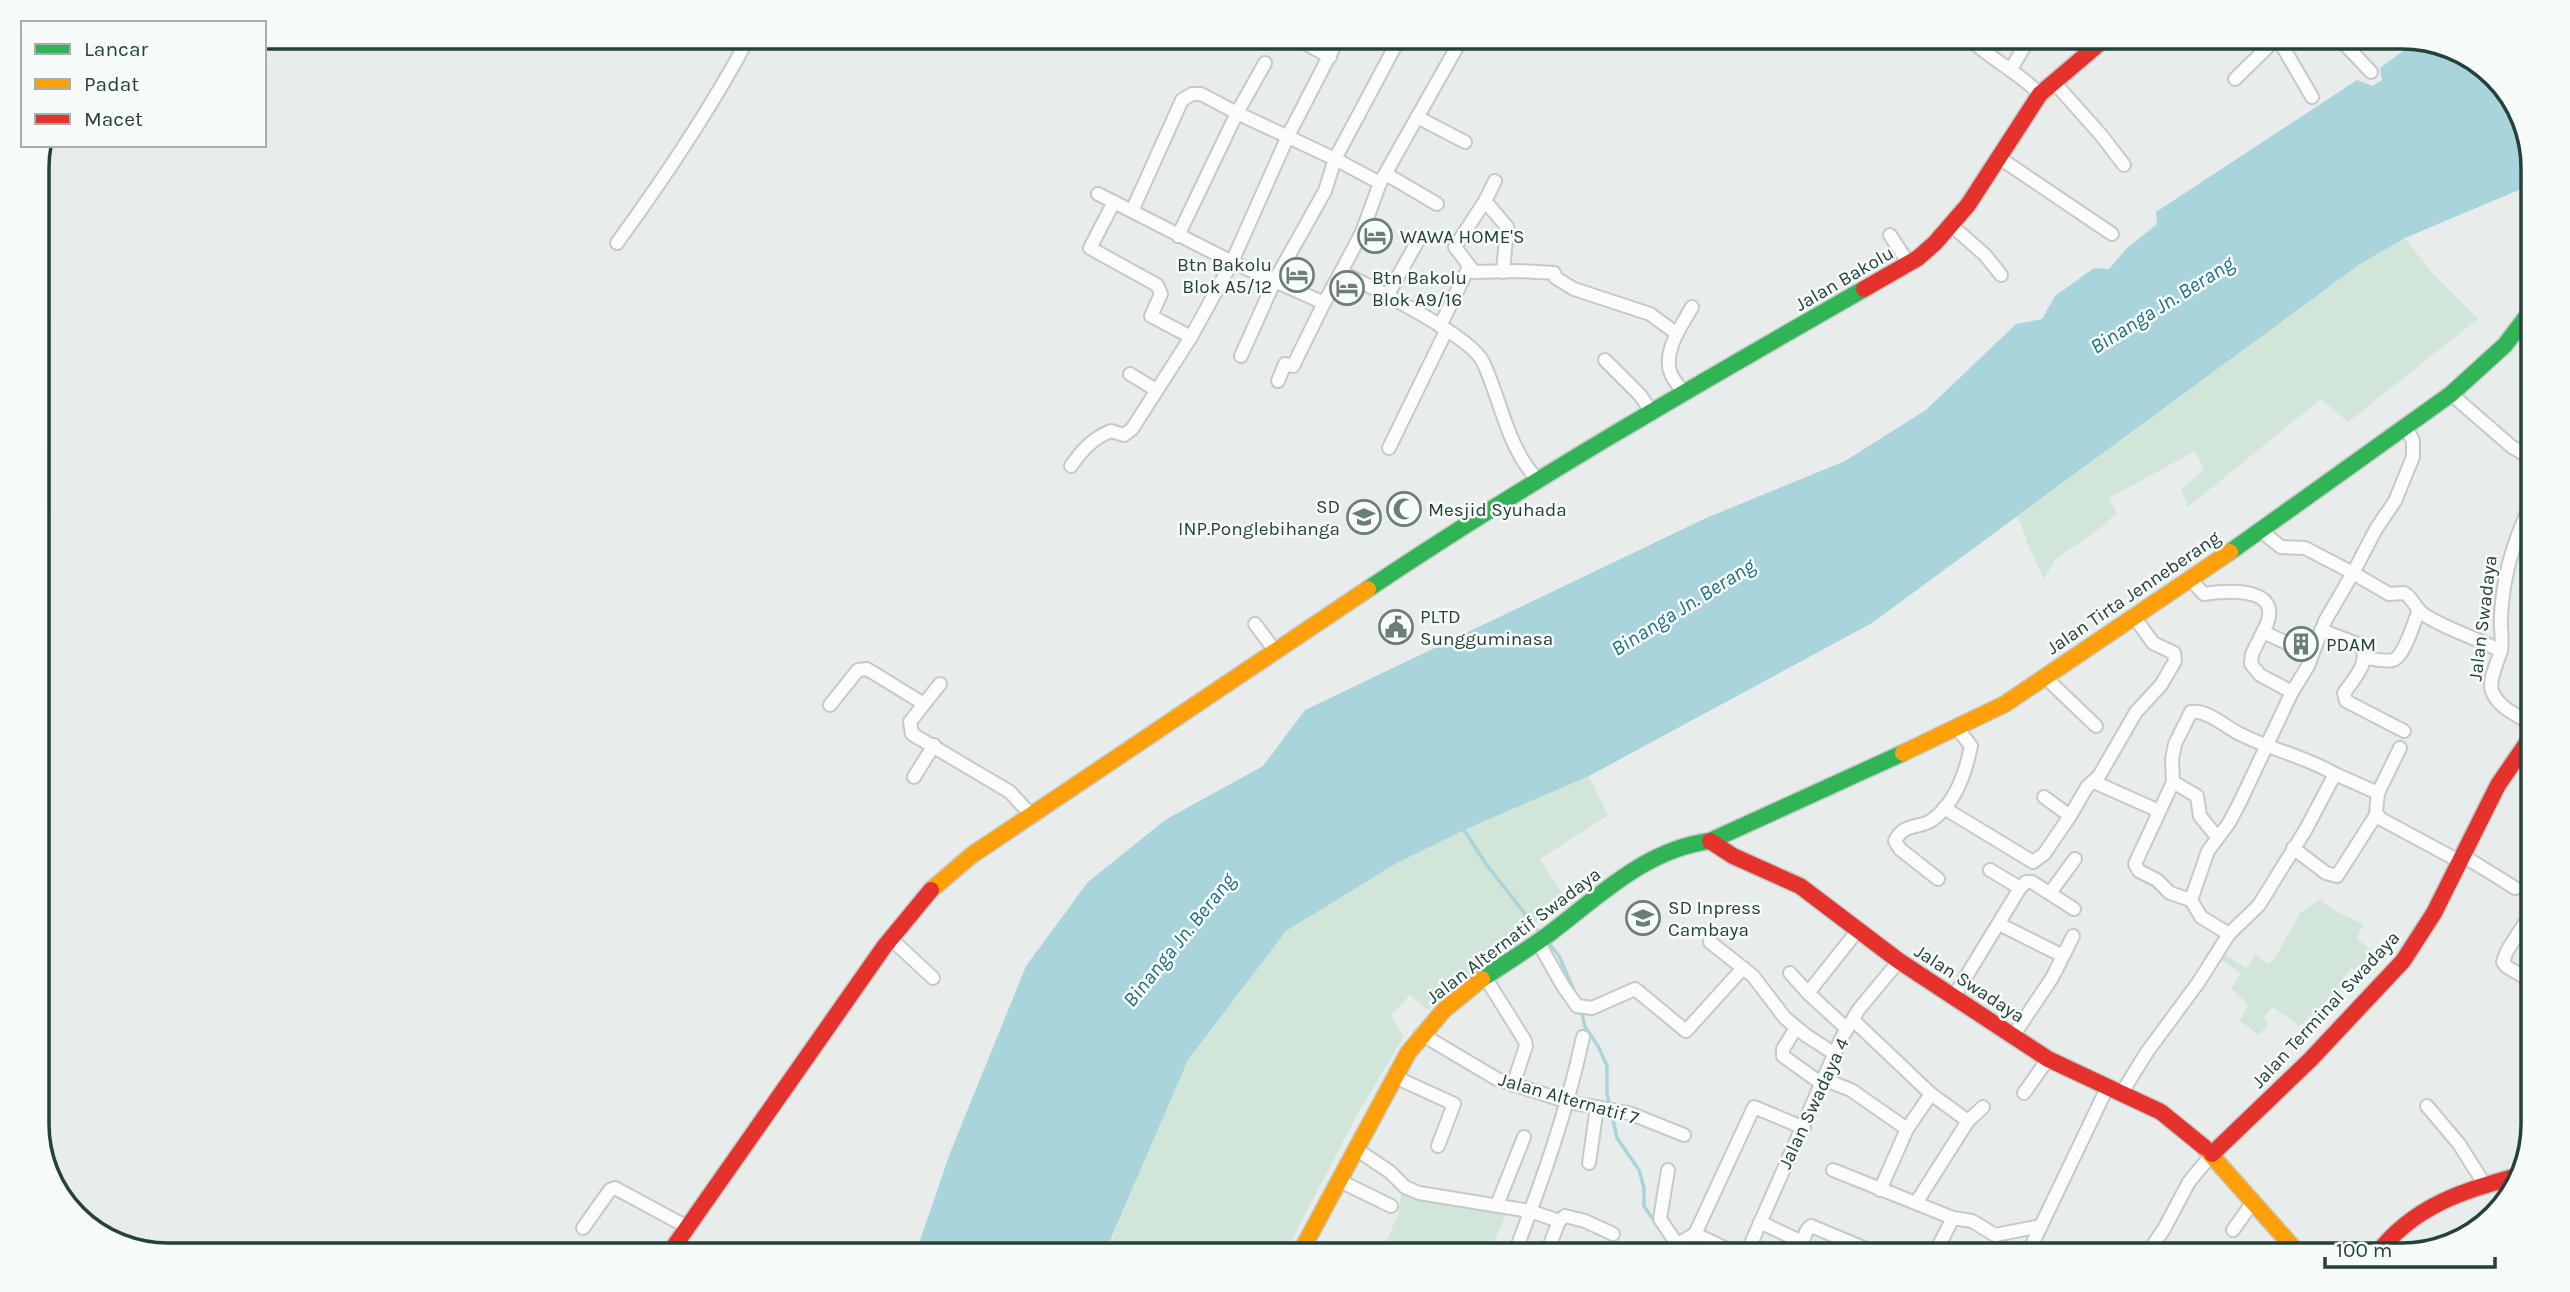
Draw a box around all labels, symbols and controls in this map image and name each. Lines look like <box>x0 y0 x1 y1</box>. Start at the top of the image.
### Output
legend <box>21 21 266 147</box>
text: Lancar <box>84 37 148 61</box>
text: Padat <box>84 72 139 96</box>
text: Macet <box>84 107 143 131</box>
hotel icon: WAWA HOME'S <box>1356 217 1394 255</box>
place label: WAWA HOME'S <box>1400 226 1524 248</box>
street label: Jalan Bakolu <box>1791 242 1898 316</box>
water label: Binanga Jn. Berang <box>2086 250 2239 359</box>
place label: Btn Bakolu Blok A5/12 <box>1177 254 1272 298</box>
hotel icon: Btn Bakolu Blok A5/12 <box>1278 256 1316 294</box>
place label: Btn Bakolu Blok A9/16 <box>1372 267 1467 311</box>
hotel icon: Btn Bakolu Blok A9/16 <box>1328 269 1366 307</box>
mosque icon: Mesjid Syuhada <box>1385 490 1423 528</box>
place label: SD INP.Ponglebihanga <box>1178 496 1340 540</box>
school or university icon: SD INP.Ponglebihanga <box>1345 498 1383 536</box>
place label: Mesjid Syuhada <box>1428 499 1567 521</box>
street label: Jalan Tirta Jenneberang <box>2043 526 2225 659</box>
water label: Binanga Jn. Berang <box>1607 552 1760 661</box>
street label: Jalan Swadaya <box>2464 554 2502 682</box>
place label: PLTD Sungguminasa <box>1420 606 1553 650</box>
public building icon: PLTD Sungguminasa <box>1377 608 1415 646</box>
building icon: PDAM <box>2282 625 2320 663</box>
place label: PDAM <box>2326 634 2376 656</box>
street label: Jalan Alternatif Swadaya <box>1422 863 1605 1008</box>
water label: Binanga Jn. Berang <box>1118 867 1241 1012</box>
place label: SD Inpress Cambaya <box>1668 897 1761 941</box>
school or university icon: SD Inpress Cambaya <box>1624 899 1662 937</box>
street label: Jalan Terminal Swadaya <box>2247 927 2404 1093</box>
street label: Jalan Swadaya <box>1910 940 2029 1028</box>
street label: Jalan Swadaya 4 <box>1774 1034 1854 1172</box>
street label: Jalan Alternatif 7 <box>1496 1068 1641 1129</box>
scale bar <box>2325 1226 2495 1270</box>
text: 100 m <box>2336 1238 2393 1262</box>

